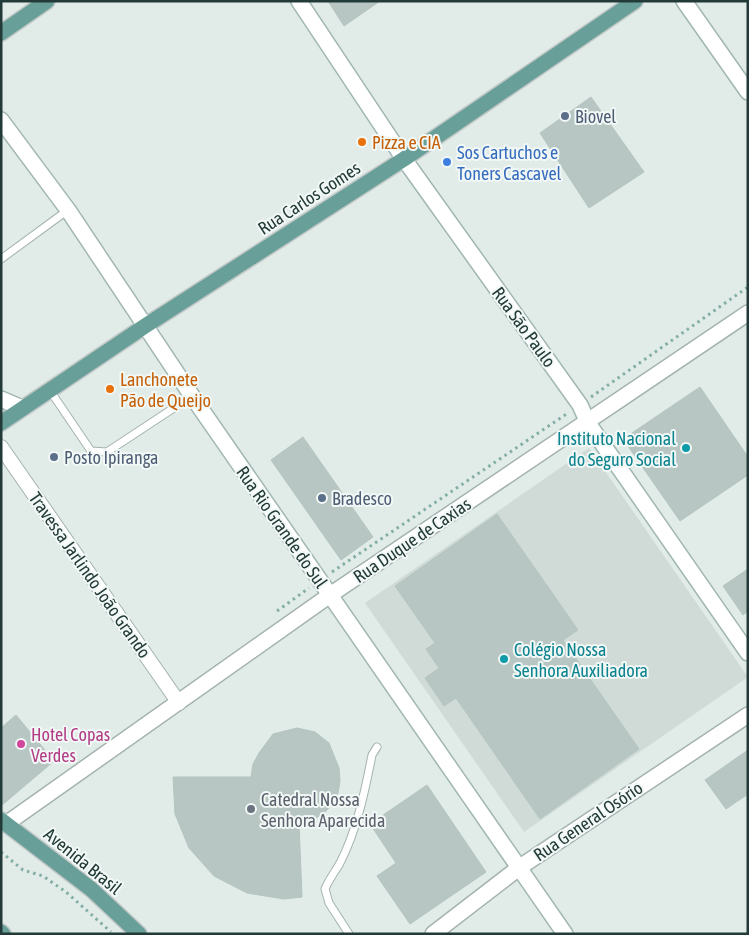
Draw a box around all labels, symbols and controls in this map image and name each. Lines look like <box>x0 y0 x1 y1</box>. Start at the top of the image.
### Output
place label: Biovel <box>575 106 616 127</box>
marker: Biovel <box>559 110 571 122</box>
place label: Pizza e CIA <box>372 132 441 153</box>
marker: Pizza e CIA <box>356 136 368 148</box>
place label: Sos Cartuchos e Toners Cascavel <box>457 142 562 184</box>
marker: Sos Cartuchos e Toners Cascavel <box>441 156 453 168</box>
street label: Rua Carlos Gomes <box>254 157 364 239</box>
street label: Rua São Paulo <box>488 283 560 371</box>
place label: Lanchonete Pão de Queijo <box>120 369 211 411</box>
marker: Lanchonete Pão de Queijo <box>104 383 116 395</box>
place label: Instituto Nacional do Seguro Social <box>557 428 676 470</box>
marker: Instituto Nacional do Seguro Social <box>680 442 692 454</box>
place label: Posto Ipiranga <box>64 447 158 468</box>
marker: Posto Ipiranga <box>48 451 60 463</box>
street label: Rua Rio Grande do Sul <box>232 462 332 592</box>
street label: Travessa Jarlindo João Grando <box>25 488 155 662</box>
place label: Bradesco <box>332 488 392 509</box>
marker: Bradesco <box>316 492 328 504</box>
street label: Rua Duque de Caxias <box>349 493 475 587</box>
place label: Colégio Nossa Senhora Auxiliadora <box>514 639 648 681</box>
marker: Colégio Nossa Senhora Auxiliadora <box>498 653 510 665</box>
place label: Hotel Copas Verdes <box>31 724 110 766</box>
marker: Hotel Copas Verdes <box>15 738 27 750</box>
street label: Rua General Osório <box>530 777 646 865</box>
place label: Catedral Nossa Senhora Aparecida <box>261 789 385 831</box>
marker: Catedral Nossa Senhora Aparecida <box>245 803 257 815</box>
street label: Avenida Brasil <box>40 823 126 899</box>

